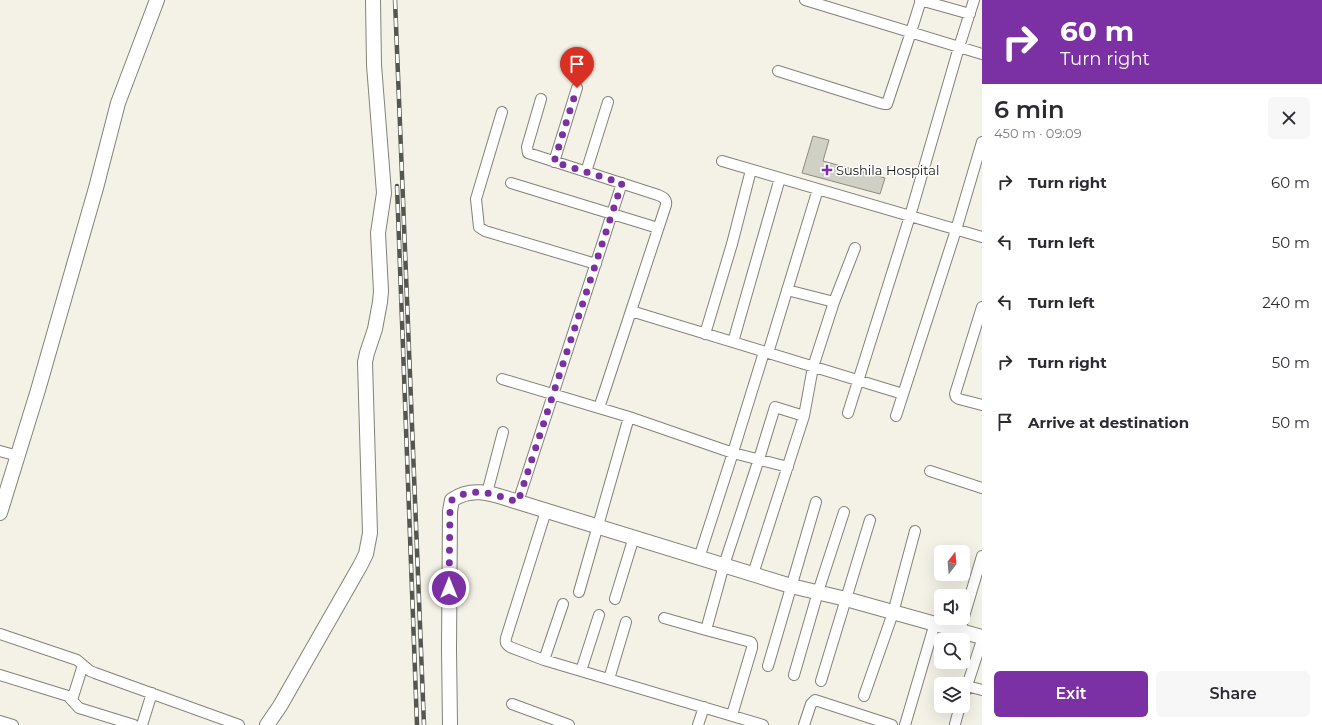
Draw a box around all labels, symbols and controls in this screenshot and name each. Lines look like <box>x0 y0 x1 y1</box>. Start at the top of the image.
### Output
text: 60 m <box>1060 14 1134 48</box>
icon: right <box>994 16 1046 68</box>
pin <box>560 47 594 88</box>
text: Turn right <box>1060 48 1150 70</box>
icon: arrive <box>566 53 588 75</box>
text: 6 min <box>994 95 1064 124</box>
button: close <box>1268 97 1310 139</box>
text: 450 m · 09:09 <box>994 125 1082 141</box>
place label: Sushila Hospital <box>836 162 939 178</box>
marker: Sushila Hospital <box>821 164 833 176</box>
icon: right <box>994 171 1016 193</box>
text: Turn right <box>1028 173 1107 192</box>
text: 60 m <box>1271 173 1310 192</box>
icon: left <box>994 231 1016 253</box>
text: Turn left <box>1028 233 1095 252</box>
text: 50 m <box>1272 233 1310 252</box>
icon: left <box>994 291 1016 313</box>
text: Turn left <box>1028 293 1095 312</box>
text: 240 m <box>1262 293 1310 312</box>
icon: right <box>994 351 1016 373</box>
text: Turn right <box>1028 353 1107 372</box>
text: 50 m <box>1272 353 1310 372</box>
icon: arrive <box>994 411 1016 433</box>
text: Arrive at destination <box>1028 413 1189 432</box>
text: 50 m <box>1272 413 1310 432</box>
north arrow <box>934 545 970 581</box>
map controls <box>934 545 970 713</box>
position arrow <box>428 567 470 609</box>
button: sound <box>934 589 970 625</box>
button: search <box>934 633 970 669</box>
button: Exit <box>994 671 1148 717</box>
button: Share <box>1156 671 1310 717</box>
button: layers <box>934 677 970 713</box>

